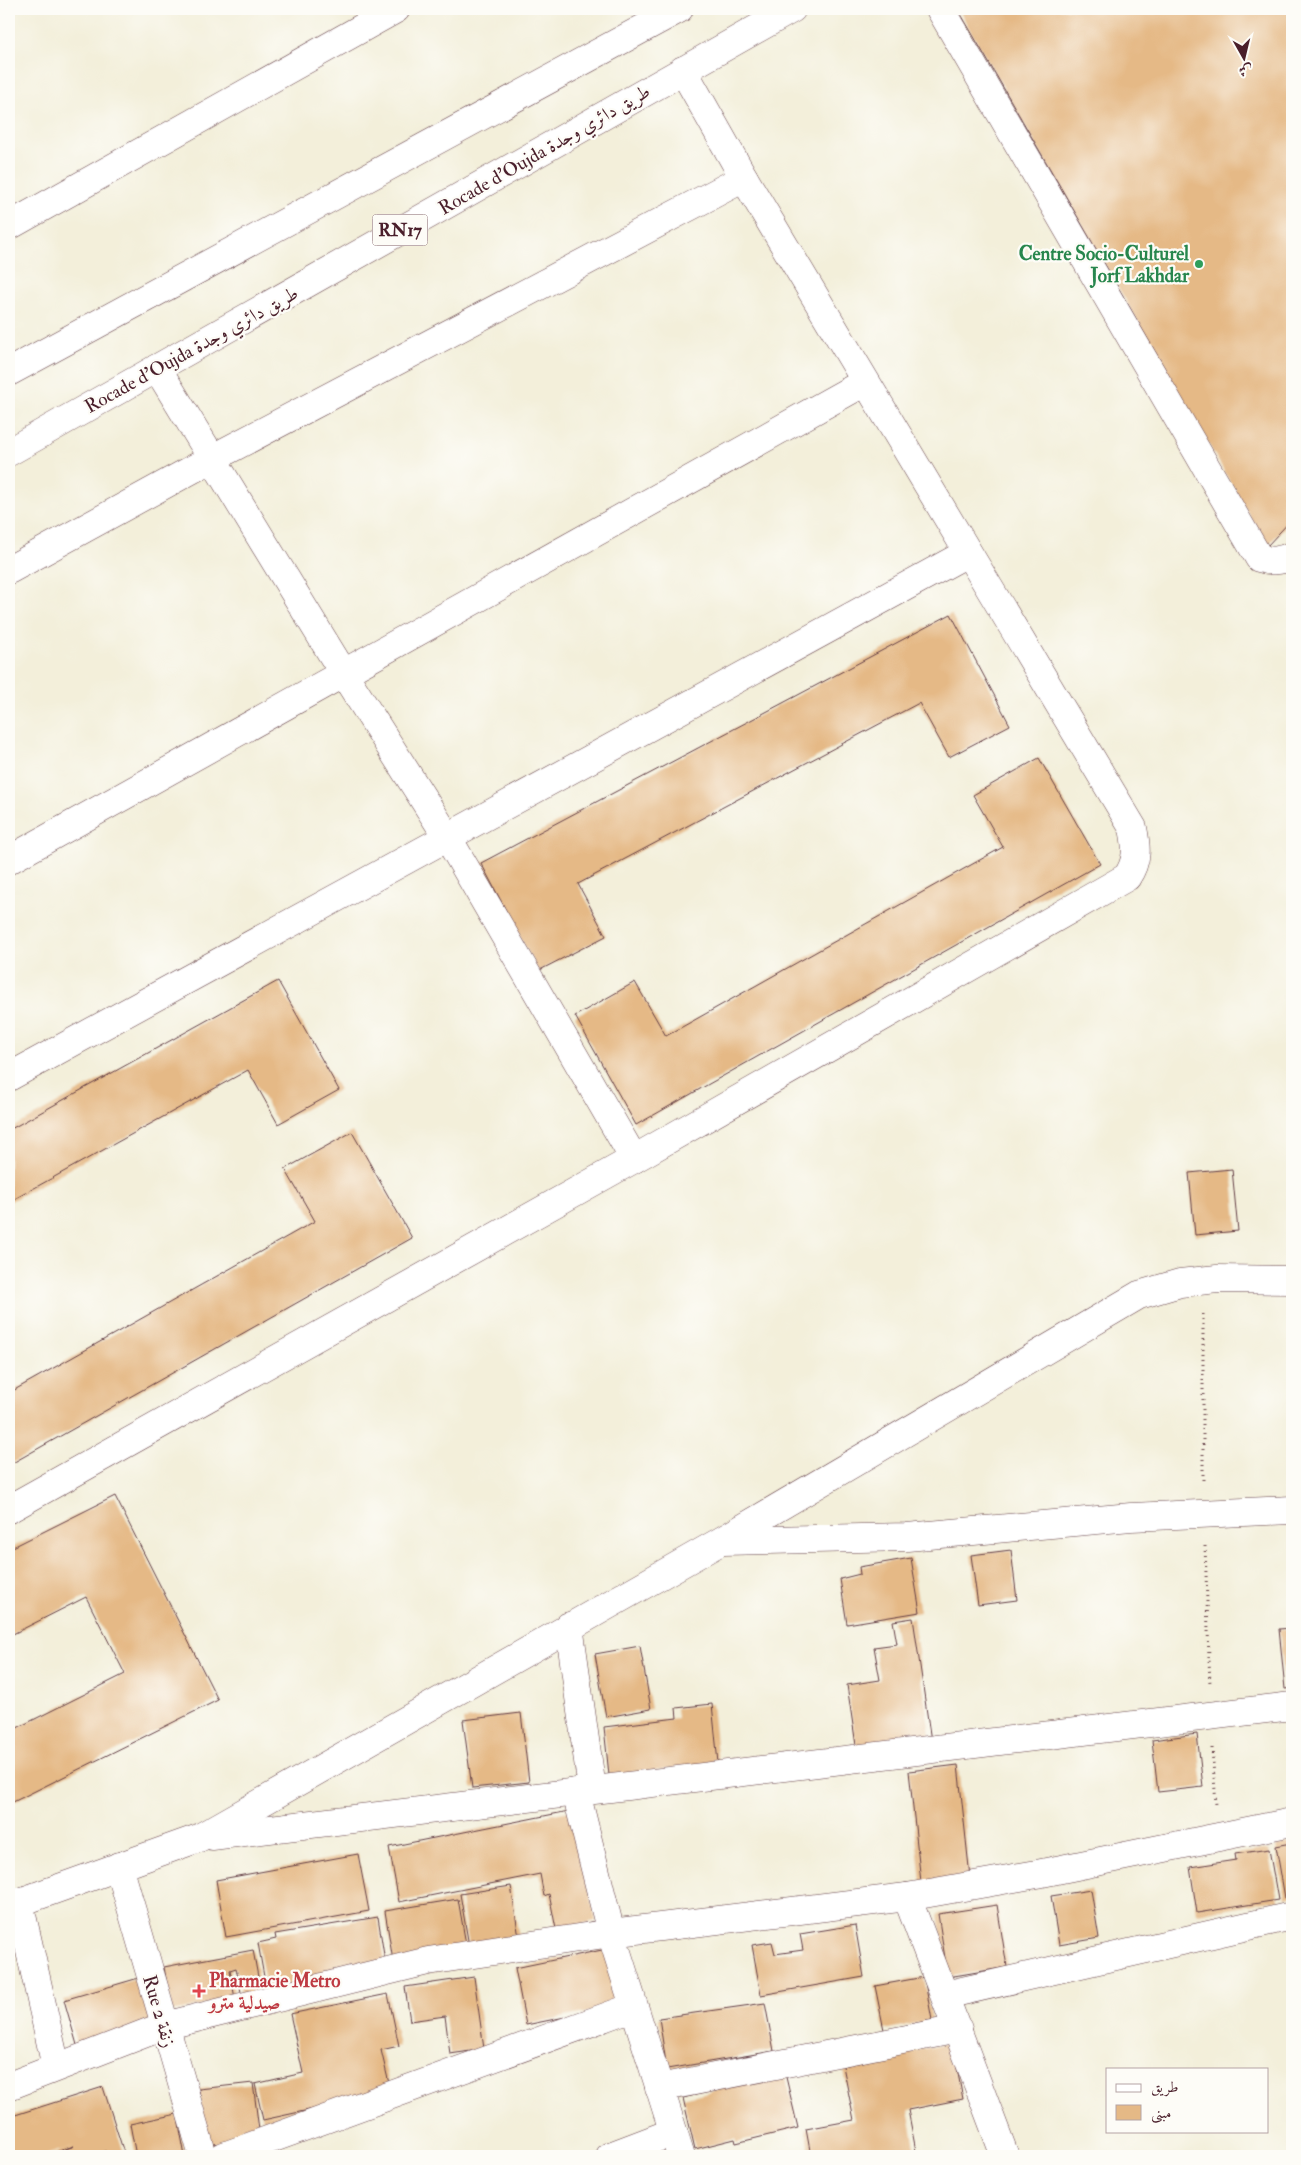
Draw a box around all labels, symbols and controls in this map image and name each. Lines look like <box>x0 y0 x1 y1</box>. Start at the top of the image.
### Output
north arrow <box>1218 32 1268 82</box>
text: ش <box>1238 61 1254 80</box>
street label: Rocade d'Oujda طريق دائري وجدة <box>434 79 656 223</box>
road number: RN17 <box>372 214 428 246</box>
place label: Centre Socio-Culturel Jorf Lakhdar <box>1019 242 1190 288</box>
marker: Centre Socio-Culturel Jorf Lakhdar <box>1193 258 1205 270</box>
street label: Rocade d'Oujda طريق دائري وجدة <box>80 281 304 421</box>
place label: Pharmacie Metro صيدلية مترو <box>207 1969 340 2015</box>
street label: Rue 2 زنقة <box>137 1972 181 2050</box>
marker: Pharmacie Metro صيدلية مترو <box>193 1985 205 1997</box>
legend <box>1106 2068 1268 2132</box>
text: طريق <box>1151 2078 1178 2097</box>
text: مبنى <box>1151 2104 1171 2124</box>

